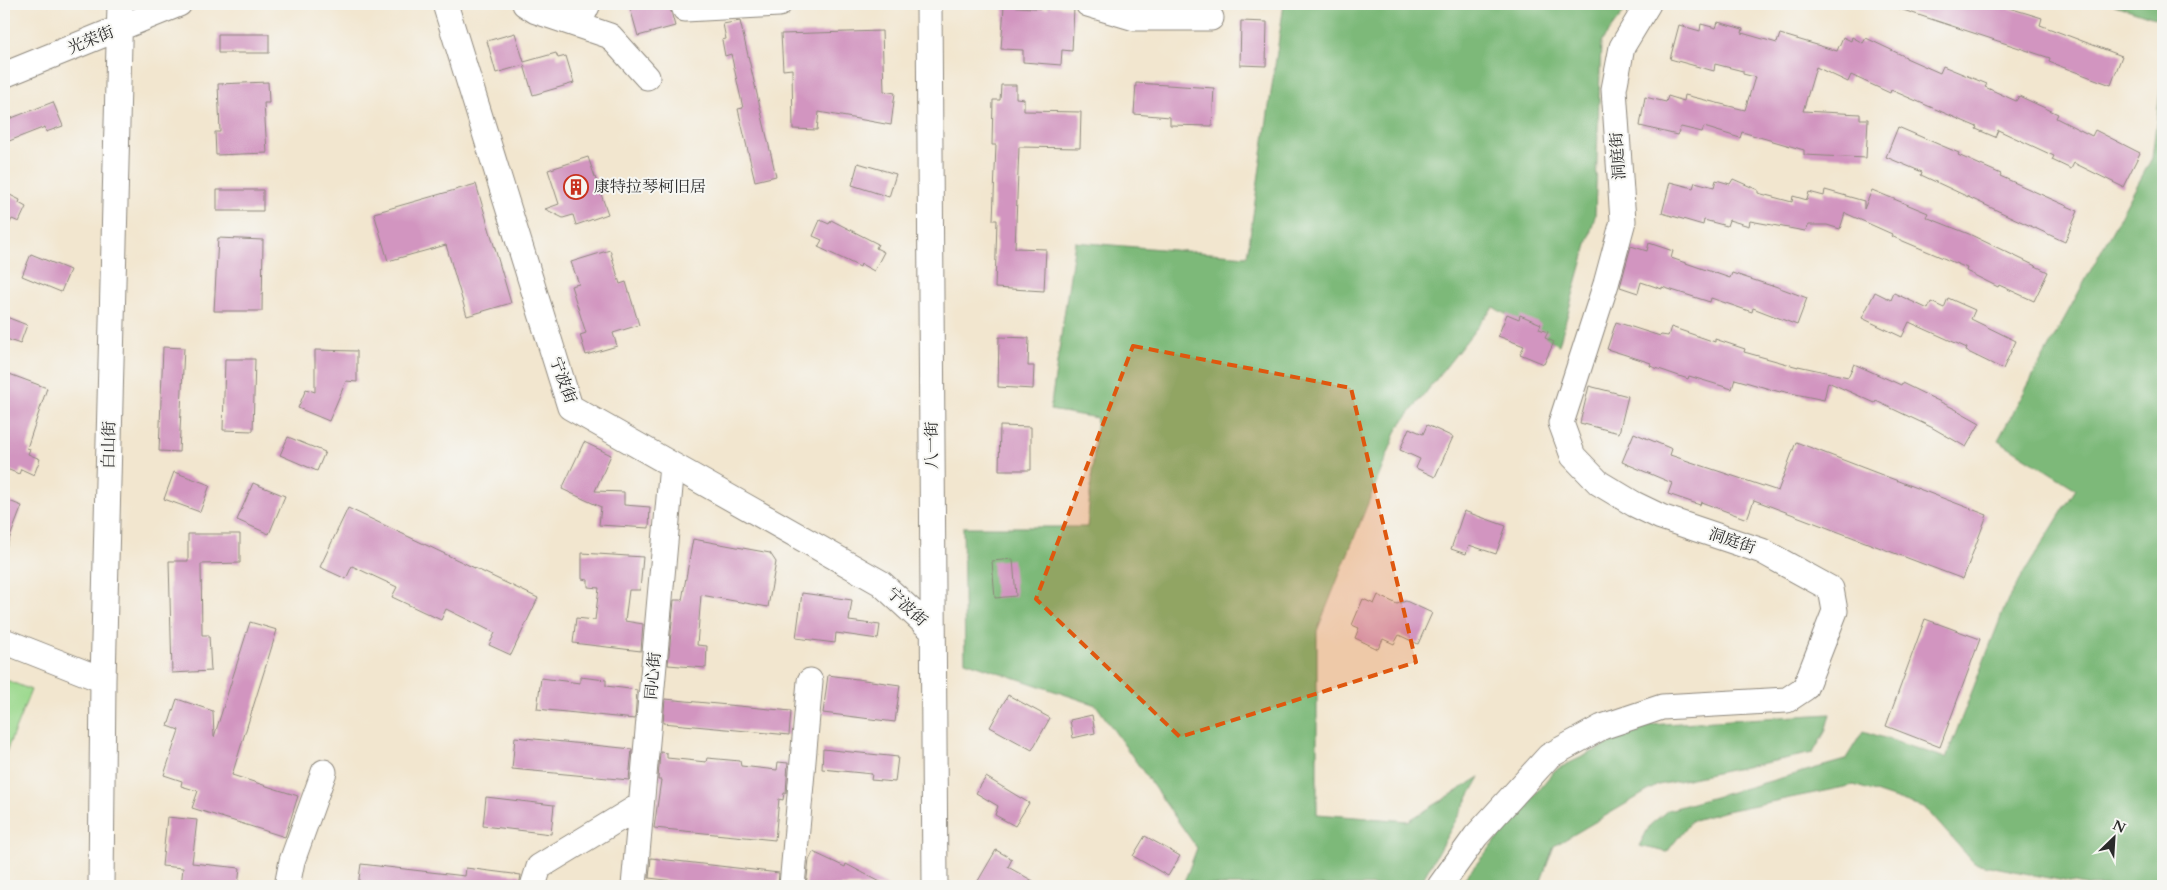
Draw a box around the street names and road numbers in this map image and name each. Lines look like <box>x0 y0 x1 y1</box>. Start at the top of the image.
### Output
street label: 光荣街 <box>65 21 117 59</box>
street label: 洞庭街 <box>1605 131 1631 181</box>
street label: 宁波街 <box>544 354 582 406</box>
street label: 白山街 <box>98 421 120 469</box>
street label: 八一街 <box>921 421 943 469</box>
street label: 洞庭街 <box>1706 523 1758 559</box>
street label: 宁波街 <box>882 583 932 631</box>
street label: 同心街 <box>640 651 666 701</box>

